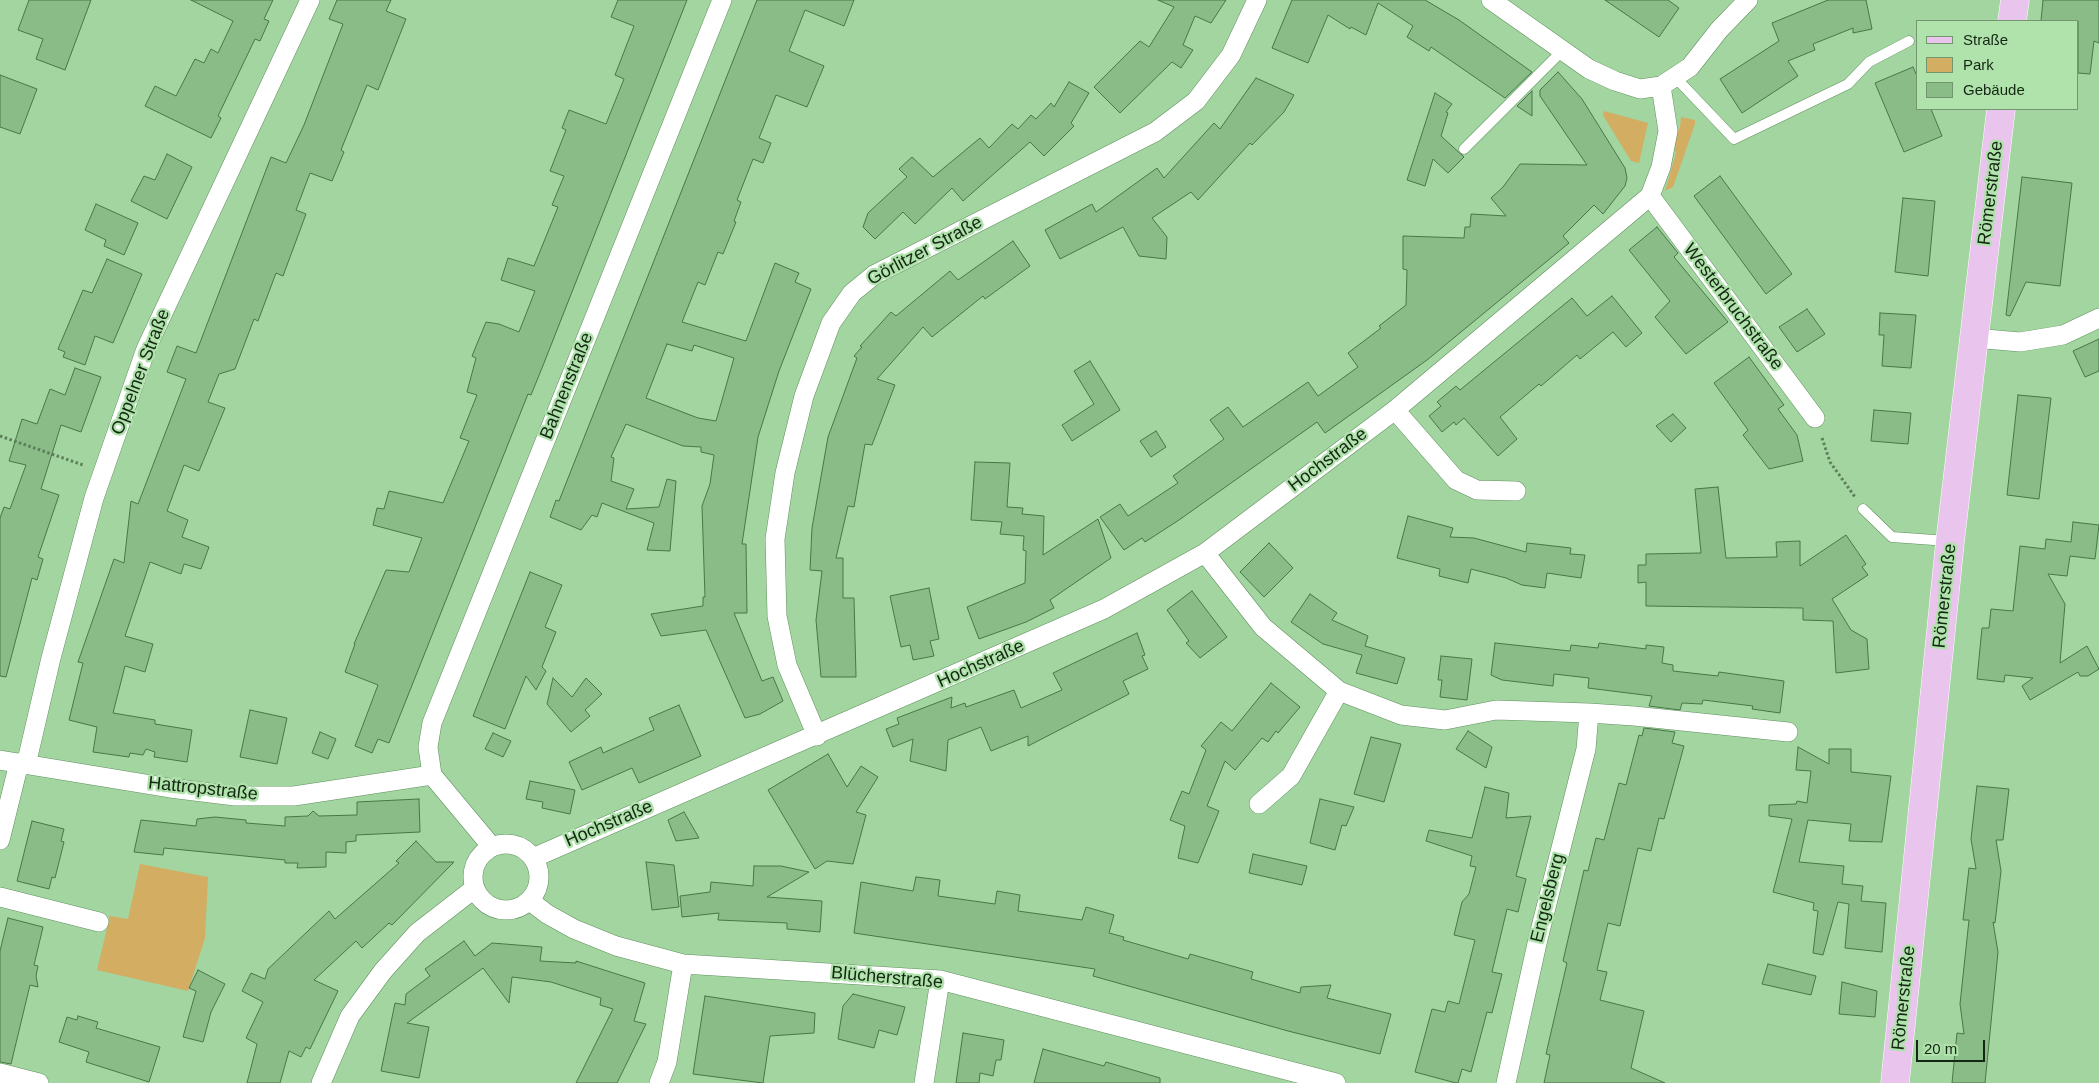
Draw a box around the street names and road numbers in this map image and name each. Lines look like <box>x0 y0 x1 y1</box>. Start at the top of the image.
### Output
street label: Römerstraße <box>1974 140 2008 246</box>
street label: Görlitzer Straße <box>864 212 986 290</box>
street label: Westerbruchstraße <box>1678 240 1788 374</box>
street label: Oppelner Straße <box>107 306 175 438</box>
street label: Bahnenstraße <box>536 330 598 442</box>
street label: Hochstraße <box>1284 423 1372 497</box>
street label: Römerstraße <box>1929 543 1961 649</box>
street label: Hochstraße <box>934 635 1028 693</box>
street label: Hattropstraße <box>147 773 259 805</box>
street label: Hochstraße <box>562 796 656 852</box>
street label: Engelsberg <box>1527 851 1569 945</box>
street label: Römerstraße <box>1888 945 1920 1051</box>
street label: Blücherstraße <box>830 962 944 994</box>

